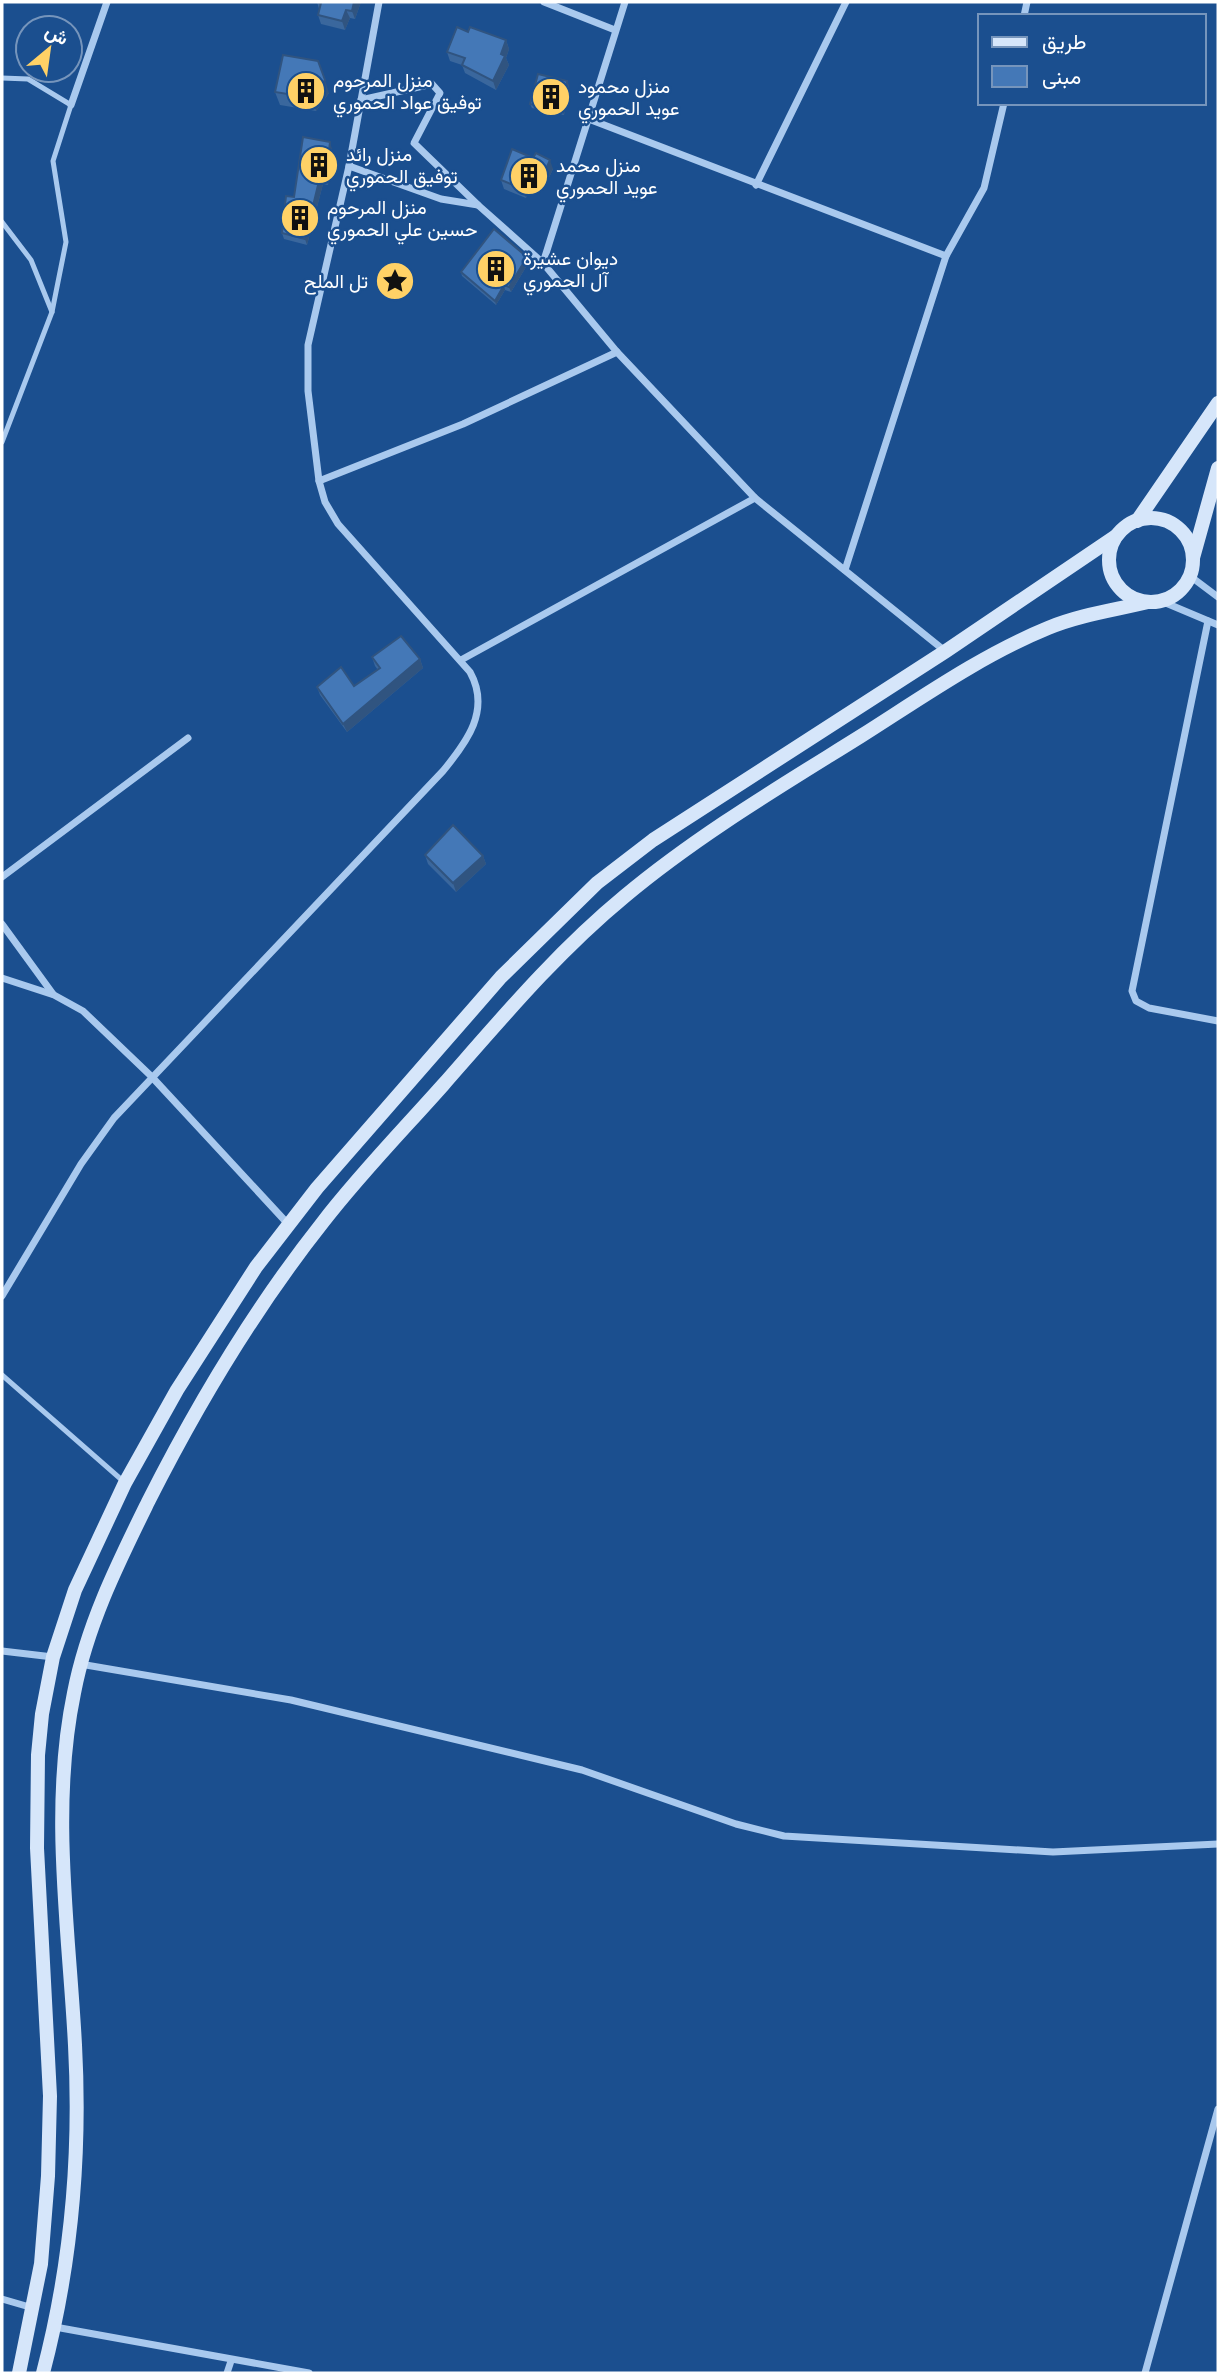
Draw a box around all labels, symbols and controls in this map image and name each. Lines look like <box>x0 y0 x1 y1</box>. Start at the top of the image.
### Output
north arrow <box>14 14 84 84</box>
legend <box>978 14 1206 105</box>
text: ش <box>41 18 73 51</box>
text: طريق <box>1042 28 1087 56</box>
text: مبنى <box>1042 63 1081 91</box>
place label: منزل المرحوم توفيق عواد الحموري <box>333 68 482 118</box>
building icon: منزل المرحوم توفيق عواد الحموري <box>285 70 327 112</box>
place label: منزل محمود عويد الحموري <box>578 74 680 124</box>
building icon: منزل محمود عويد الحموري <box>530 76 572 118</box>
place label: منزل رائد توفيق الحموري <box>346 142 458 192</box>
building icon: منزل رائد توفيق الحموري <box>298 144 340 186</box>
place label: منزل محمد عويد الحموري <box>556 153 658 203</box>
building icon: منزل محمد عويد الحموري <box>508 155 550 197</box>
place label: منزل المرحوم حسين علي الحموري <box>327 195 477 245</box>
building icon: منزل المرحوم حسين علي الحموري <box>279 197 321 239</box>
place label: ديوان عشيرة آل الحموري <box>523 246 618 296</box>
building icon: ديوان عشيرة آل الحموري <box>475 248 517 290</box>
place icon: تل الملح <box>374 260 416 302</box>
place label: تل الملح <box>304 269 368 295</box>

